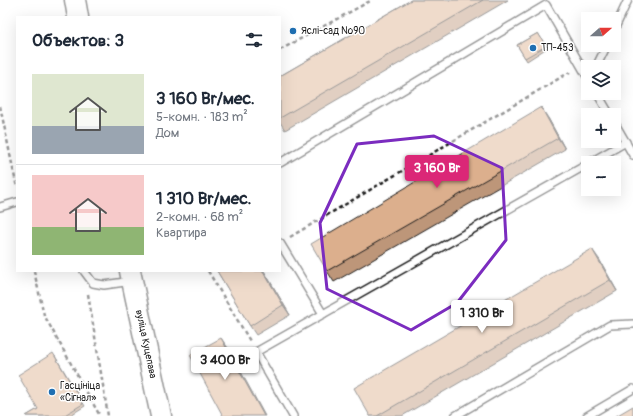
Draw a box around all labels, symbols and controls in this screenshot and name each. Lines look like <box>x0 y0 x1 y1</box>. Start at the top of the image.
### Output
north arrow <box>581 12 621 52</box>
map controls <box>581 12 621 196</box>
place label: Яслі-сад №90 <box>301 25 365 37</box>
marker: Яслі-сад №90 <box>288 26 298 36</box>
icon: filters <box>243 29 265 51</box>
text: Объектов: 3 <box>32 30 124 51</box>
place label: ТП-453 <box>541 42 574 54</box>
marker: ТП-453 <box>528 43 538 53</box>
button: layers <box>581 60 621 100</box>
text: 3 160 Br/мес. <box>156 88 255 109</box>
icon: home <box>64 90 112 138</box>
button: + <box>581 108 621 148</box>
text: 5-комн. · 183 m² <box>156 109 248 125</box>
text: Дом <box>156 125 179 141</box>
pin: 3 160 Br <box>396 155 478 189</box>
button: − <box>581 156 621 196</box>
text: 3 160 Br <box>414 160 460 176</box>
text: 1 310 Br/мес. <box>156 188 252 209</box>
icon: home <box>64 191 112 239</box>
text: 2-комн. · 68 m² <box>156 209 243 225</box>
text: Квартира <box>156 225 207 241</box>
pin: 1 310 Br <box>441 300 523 334</box>
text: 1 310 Br <box>460 305 504 321</box>
street label: вуліца Куцепава <box>133 309 159 380</box>
pin: 3 400 Br <box>184 347 266 381</box>
text: 3 400 Br <box>200 352 250 368</box>
place label: Гасцініца «Сігнал» <box>60 380 101 404</box>
marker: Гасцініца «Сігнал» <box>47 387 57 397</box>

